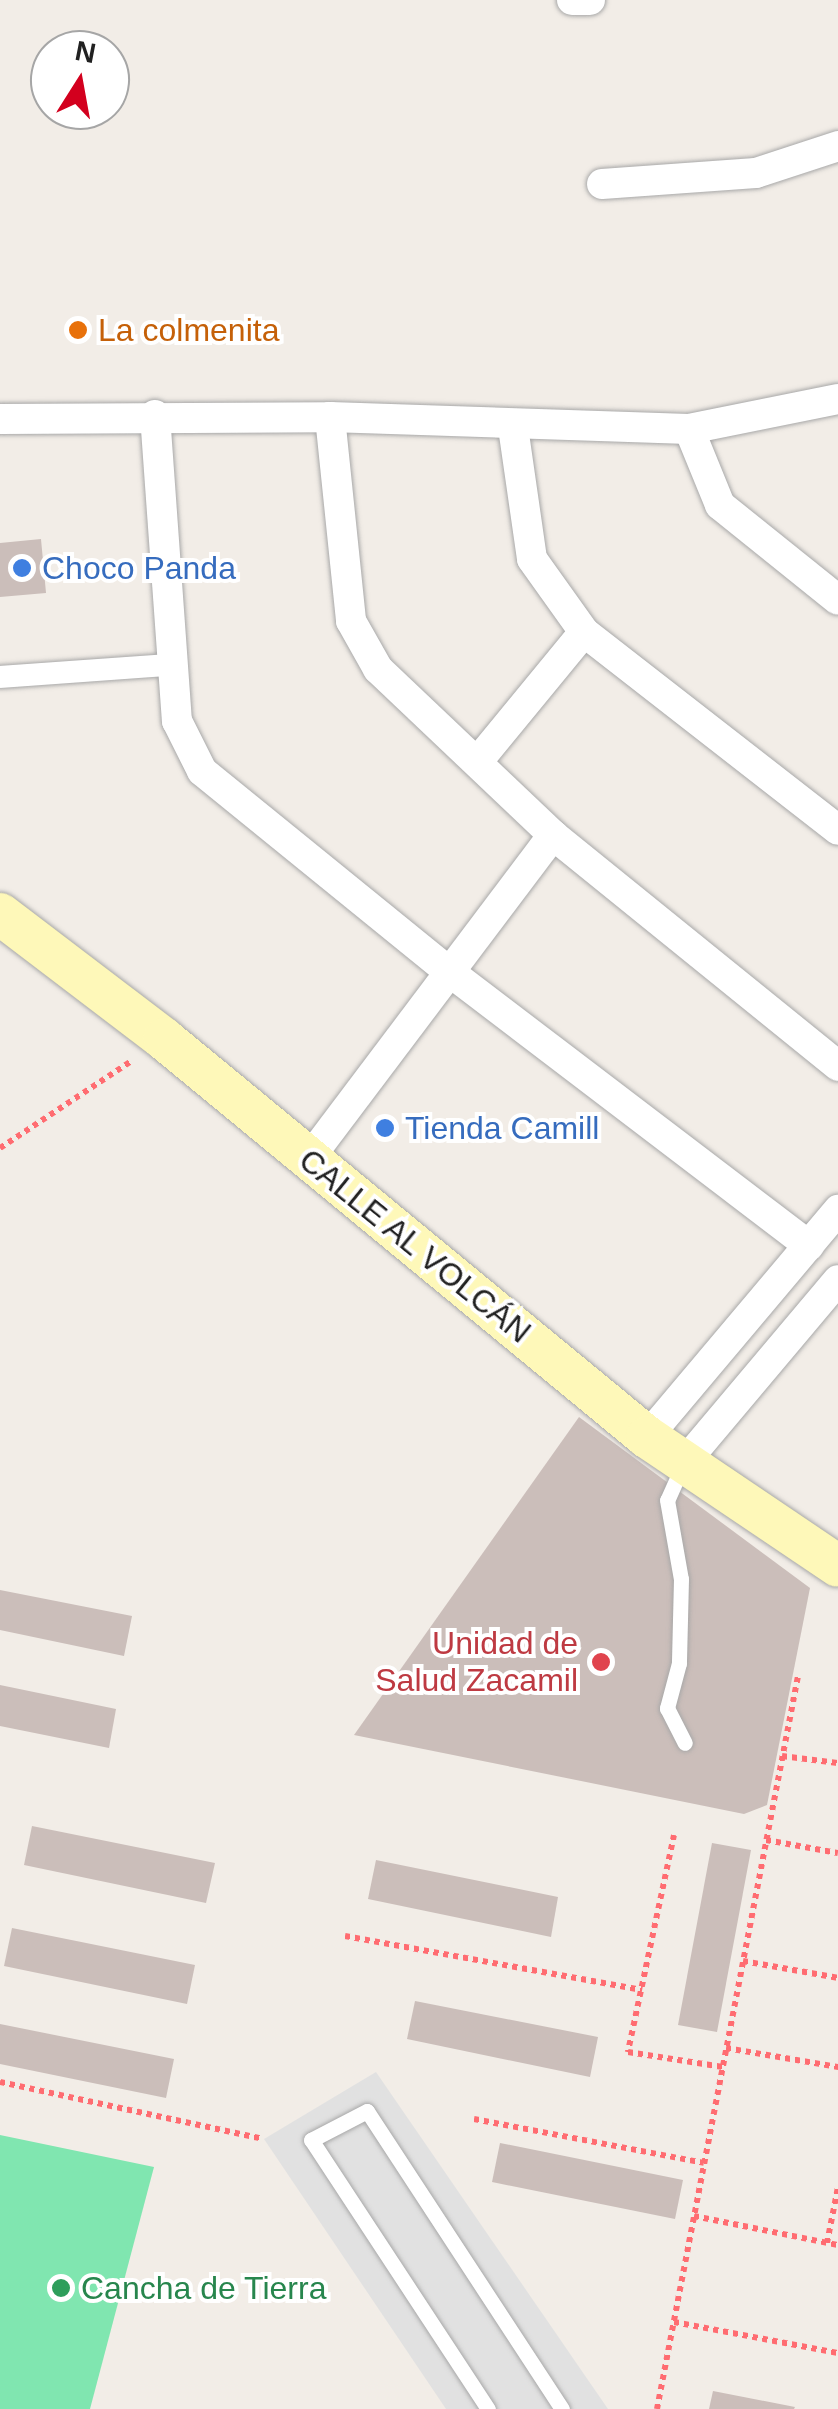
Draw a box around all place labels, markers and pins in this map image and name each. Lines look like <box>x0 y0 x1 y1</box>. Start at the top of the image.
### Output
place label: La colmenita <box>98 311 279 349</box>
marker: La colmenita <box>67 319 89 341</box>
place label: Choco Panda <box>42 549 236 587</box>
marker: Choco Panda <box>11 557 33 579</box>
place label: Tienda Camill <box>405 1109 599 1147</box>
marker: Tienda Camill <box>374 1117 396 1139</box>
place label: Unidad de Salud Zacamil <box>375 1625 578 1700</box>
marker: Unidad de Salud Zacamil <box>588 1649 614 1675</box>
place label: Cancha de Tierra <box>81 2269 327 2307</box>
marker: Cancha de Tierra <box>50 2277 72 2299</box>

